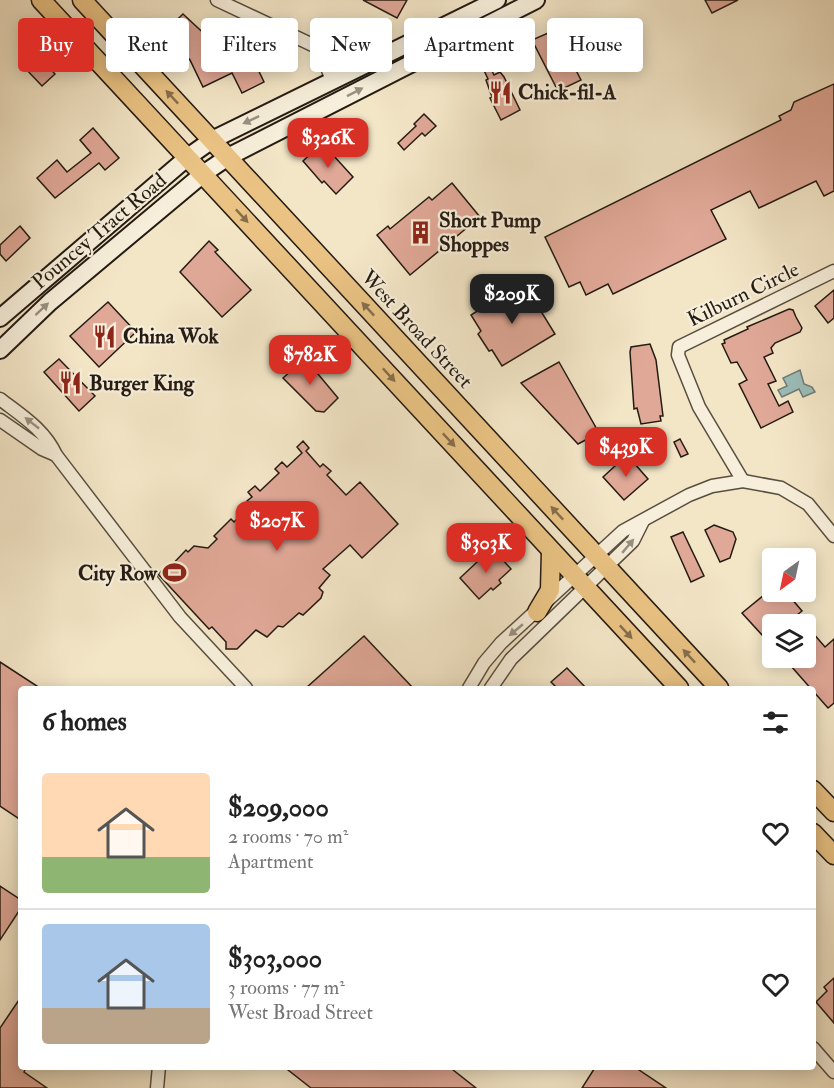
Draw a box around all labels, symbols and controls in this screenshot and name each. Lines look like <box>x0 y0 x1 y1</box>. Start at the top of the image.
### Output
chip: Buy <box>18 18 94 72</box>
chip: Rent <box>106 18 189 72</box>
chip: Filters <box>201 18 298 72</box>
chip: New <box>310 18 392 72</box>
chip: Apartment <box>404 18 535 72</box>
chip: House <box>547 18 643 72</box>
restaurant icon: Chick-fil-A <box>487 79 513 105</box>
place label: Chick-fil-A <box>518 79 617 106</box>
one-way arrow <box>346 87 363 97</box>
one-way arrow <box>166 90 180 104</box>
one-way arrow <box>242 115 260 125</box>
pin: $326K <box>286 118 370 169</box>
text: $326K <box>301 125 355 150</box>
street label: Pouncey Tract Road <box>26 167 173 296</box>
place label: Short Pump Shoppes <box>439 207 541 258</box>
one-way arrow <box>235 209 249 223</box>
building icon: Short Pump Shoppes <box>408 219 434 245</box>
street label: Kilburn Circle <box>683 256 804 333</box>
street label: West Broad Street <box>354 264 479 394</box>
pin: $209K <box>470 274 554 325</box>
text: $209K <box>484 281 540 306</box>
one-way arrow <box>34 302 49 316</box>
one-way arrow <box>361 302 375 316</box>
restaurant icon: China Wok <box>92 323 118 349</box>
place label: China Wok <box>123 323 219 350</box>
pin: $782K <box>268 335 352 386</box>
text: $782K <box>283 342 337 367</box>
one-way arrow <box>382 368 396 383</box>
restaurant icon: Burger King <box>58 370 84 396</box>
place label: Burger King <box>89 370 195 397</box>
one-way arrow <box>24 417 40 430</box>
pin: $439K <box>584 427 668 478</box>
one-way arrow <box>442 432 455 447</box>
text: $439K <box>599 434 653 459</box>
pin: $207K <box>235 501 319 552</box>
one-way arrow <box>551 507 565 521</box>
text: $207K <box>250 508 304 533</box>
pin: $303K <box>444 523 528 574</box>
text: $303K <box>461 530 511 555</box>
one-way arrow <box>621 539 634 554</box>
north arrow <box>762 548 816 602</box>
map controls <box>762 548 816 668</box>
place label: City Row <box>78 560 158 587</box>
sports icon: City Row <box>162 560 188 586</box>
button: layers <box>762 614 816 668</box>
one-way arrow <box>509 623 524 636</box>
one-way arrow <box>619 624 633 639</box>
one-way arrow <box>683 649 697 663</box>
text: 6 homes <box>42 706 127 738</box>
icon: filters <box>759 706 792 739</box>
text: $209,000 <box>228 792 329 824</box>
icon: home <box>90 797 162 869</box>
icon: heart <box>759 817 792 850</box>
text: 2 rooms · 70 m² <box>228 824 348 849</box>
text: Apartment <box>228 849 313 874</box>
text: $303,000 <box>228 943 322 975</box>
icon: home <box>90 948 162 1020</box>
icon: heart <box>759 968 792 1001</box>
text: 3 rooms · 77 m² <box>228 975 345 1000</box>
text: West Broad Street <box>228 1000 373 1025</box>

